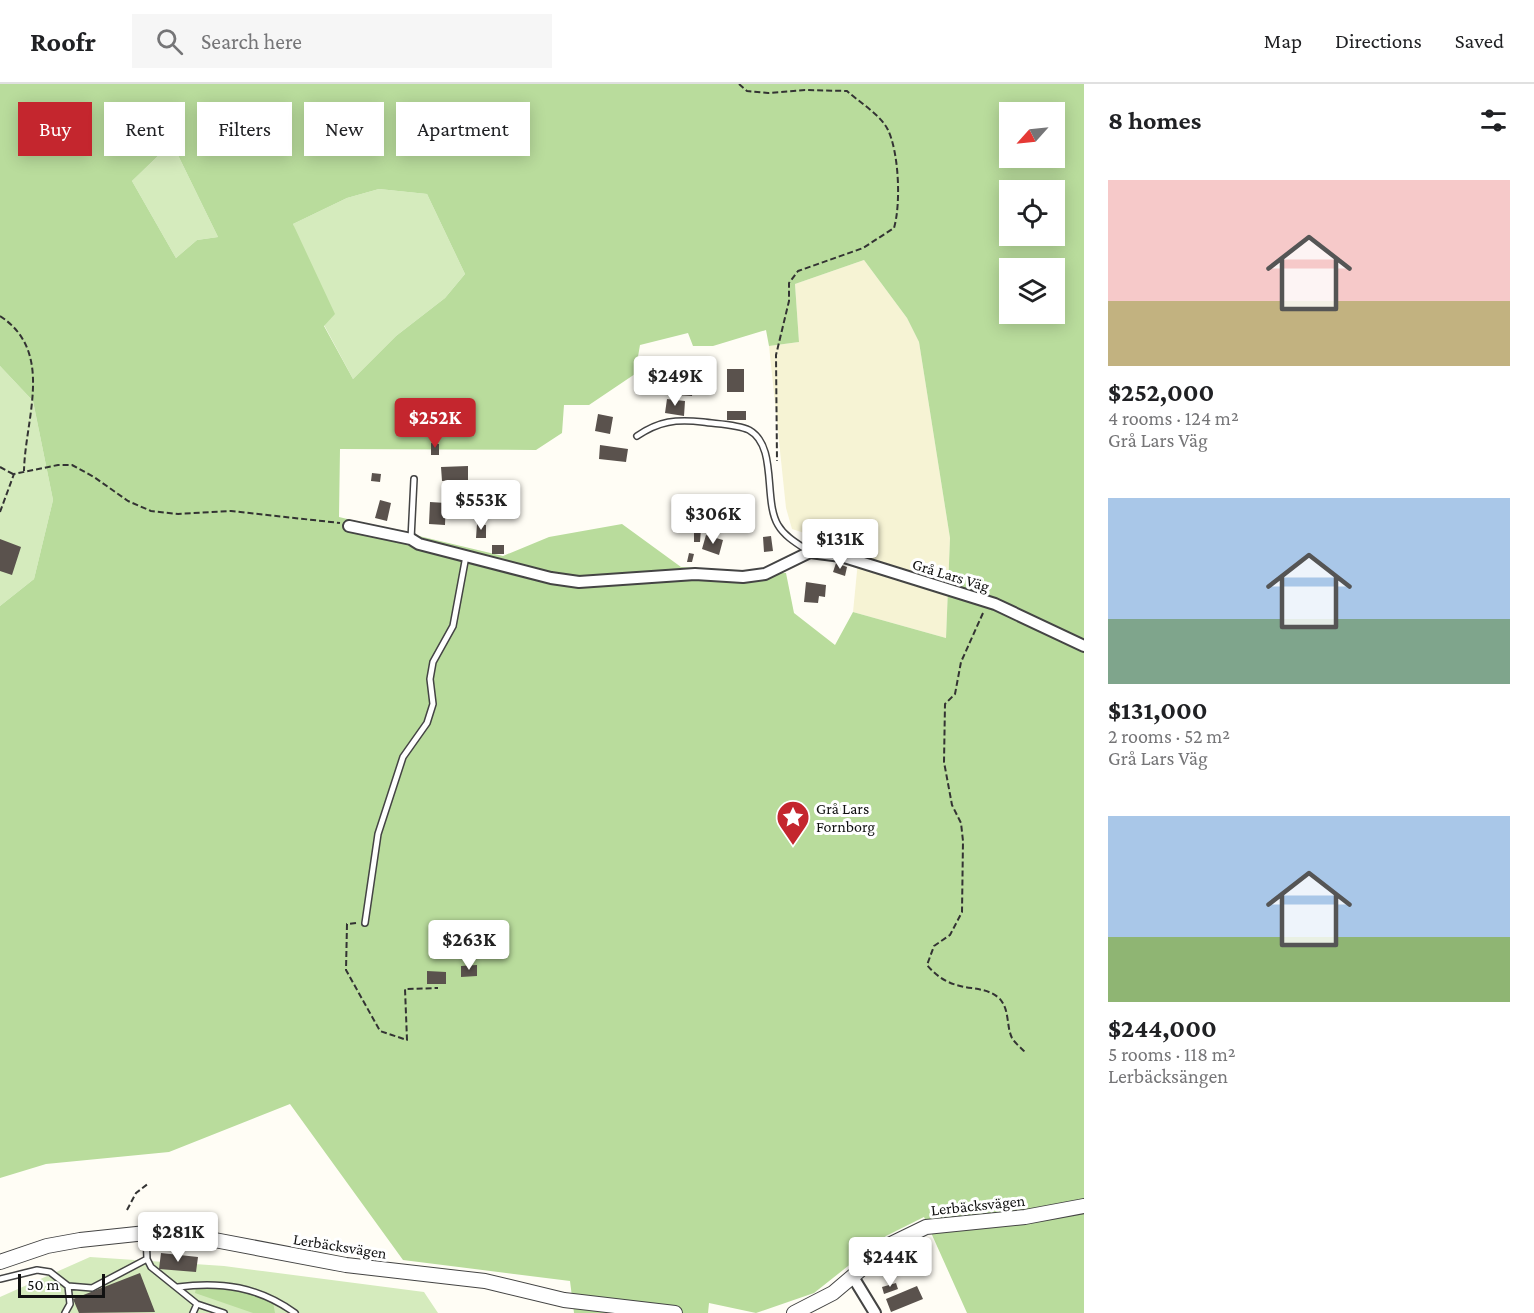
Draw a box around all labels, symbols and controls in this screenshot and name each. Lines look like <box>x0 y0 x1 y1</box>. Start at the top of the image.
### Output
search box <box>132 14 552 68</box>
icon: search <box>153 25 186 58</box>
text: Roofr <box>30 26 96 57</box>
text: Search here <box>201 29 302 54</box>
text: Map <box>1264 29 1302 53</box>
text: Directions <box>1335 29 1422 53</box>
text: Saved <box>1455 29 1504 53</box>
chip: Buy <box>18 102 92 156</box>
chip: Rent <box>104 102 185 156</box>
chip: Filters <box>197 102 292 156</box>
chip: New <box>304 102 384 156</box>
chip: Apartment <box>396 102 530 156</box>
north arrow <box>999 102 1065 168</box>
map controls <box>999 102 1065 324</box>
icon: filters <box>1477 104 1510 137</box>
text: 8 homes <box>1108 106 1201 135</box>
button: locate <box>999 180 1065 246</box>
icon: home <box>1255 219 1363 327</box>
button: layers <box>999 258 1065 324</box>
pin: $249K <box>633 356 717 407</box>
text: $249K <box>648 364 702 386</box>
text: $252,000 <box>1108 378 1214 407</box>
pin: $252K <box>393 398 477 449</box>
text: $252K <box>409 406 461 428</box>
text: 4 rooms · 124 m² <box>1108 407 1239 429</box>
text: Grå Lars Väg <box>1108 429 1208 451</box>
pin: $553K <box>439 480 523 531</box>
text: $553K <box>455 488 507 510</box>
pin: $306K <box>671 494 755 545</box>
text: $306K <box>685 502 741 524</box>
pin: $131K <box>798 519 882 570</box>
text: $131K <box>816 527 864 549</box>
icon: home <box>1255 537 1363 645</box>
street label: Grå Lars Väg <box>910 555 992 596</box>
text: $131,000 <box>1108 696 1208 725</box>
text: 2 rooms · 52 m² <box>1108 725 1230 747</box>
text: Grå Lars Väg <box>1108 747 1208 769</box>
place icon: Grå Lars Fornborg <box>775 799 811 846</box>
place label: Grå Lars Fornborg <box>816 800 875 836</box>
icon: home <box>1255 855 1363 963</box>
pin: $263K <box>427 920 511 971</box>
text: $263K <box>442 928 496 950</box>
text: $244,000 <box>1108 1014 1217 1043</box>
text: 5 rooms · 118 m² <box>1108 1043 1236 1065</box>
text: Lerbäcksängen <box>1108 1065 1228 1087</box>
street label: Lerbäcksvägen <box>930 1192 1026 1219</box>
pin: $281K <box>136 1212 220 1263</box>
text: $281K <box>152 1220 204 1242</box>
street label: Lerbäcksvägen <box>292 1230 388 1263</box>
pin: $244K <box>848 1237 932 1288</box>
text: $244K <box>863 1245 917 1267</box>
scale bar <box>18 1271 105 1298</box>
text: 50 m <box>27 1276 59 1293</box>

